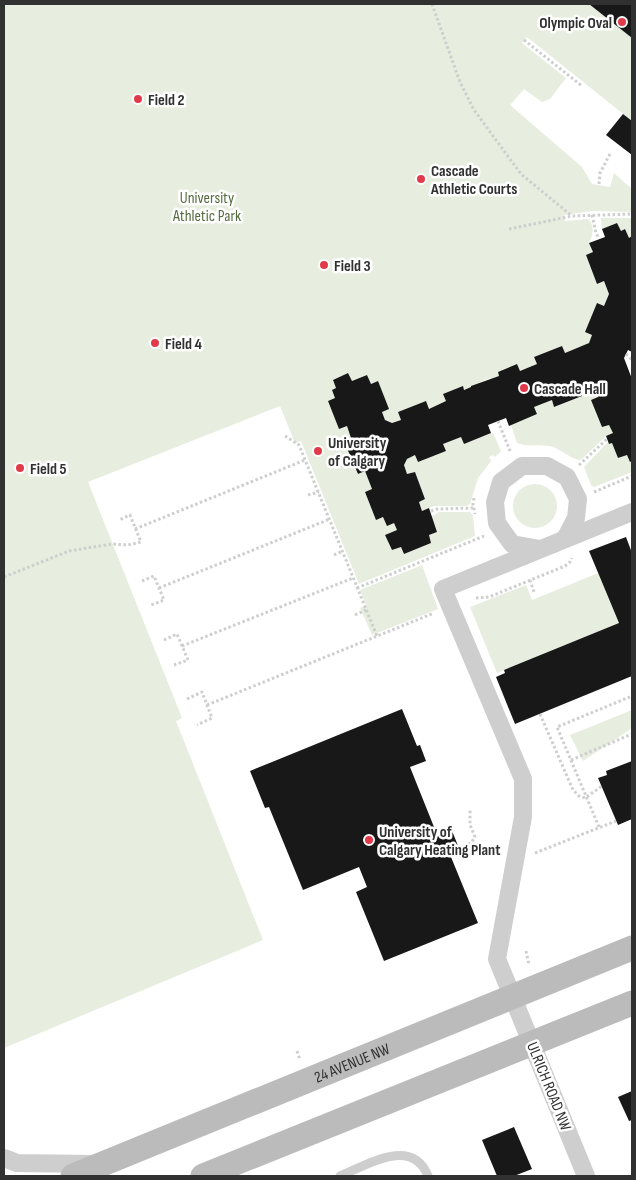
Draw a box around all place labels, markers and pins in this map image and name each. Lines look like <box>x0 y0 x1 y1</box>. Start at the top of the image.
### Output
place label: Olympic Oval <box>539 14 612 33</box>
marker: Olympic Oval <box>616 16 628 28</box>
place label: Field 2 <box>148 91 185 110</box>
marker: Field 2 <box>132 93 144 105</box>
place label: Cascade Athletic Courts <box>430 162 517 199</box>
marker: Cascade Athletic Courts <box>415 173 427 185</box>
place label: Field 3 <box>334 257 371 276</box>
marker: Field 3 <box>318 259 330 271</box>
place label: Field 4 <box>165 335 203 354</box>
marker: Field 4 <box>149 337 161 349</box>
place label: Cascade Hall <box>534 380 606 399</box>
marker: Cascade Hall <box>518 382 530 394</box>
place label: University of Calgary <box>328 434 387 471</box>
marker: University of Calgary <box>312 445 324 457</box>
place label: Field 5 <box>30 460 67 479</box>
marker: Field 5 <box>14 462 26 474</box>
place label: University of Calgary Heating Plant <box>379 823 501 860</box>
marker: University of Calgary Heating Plant <box>363 834 375 846</box>

